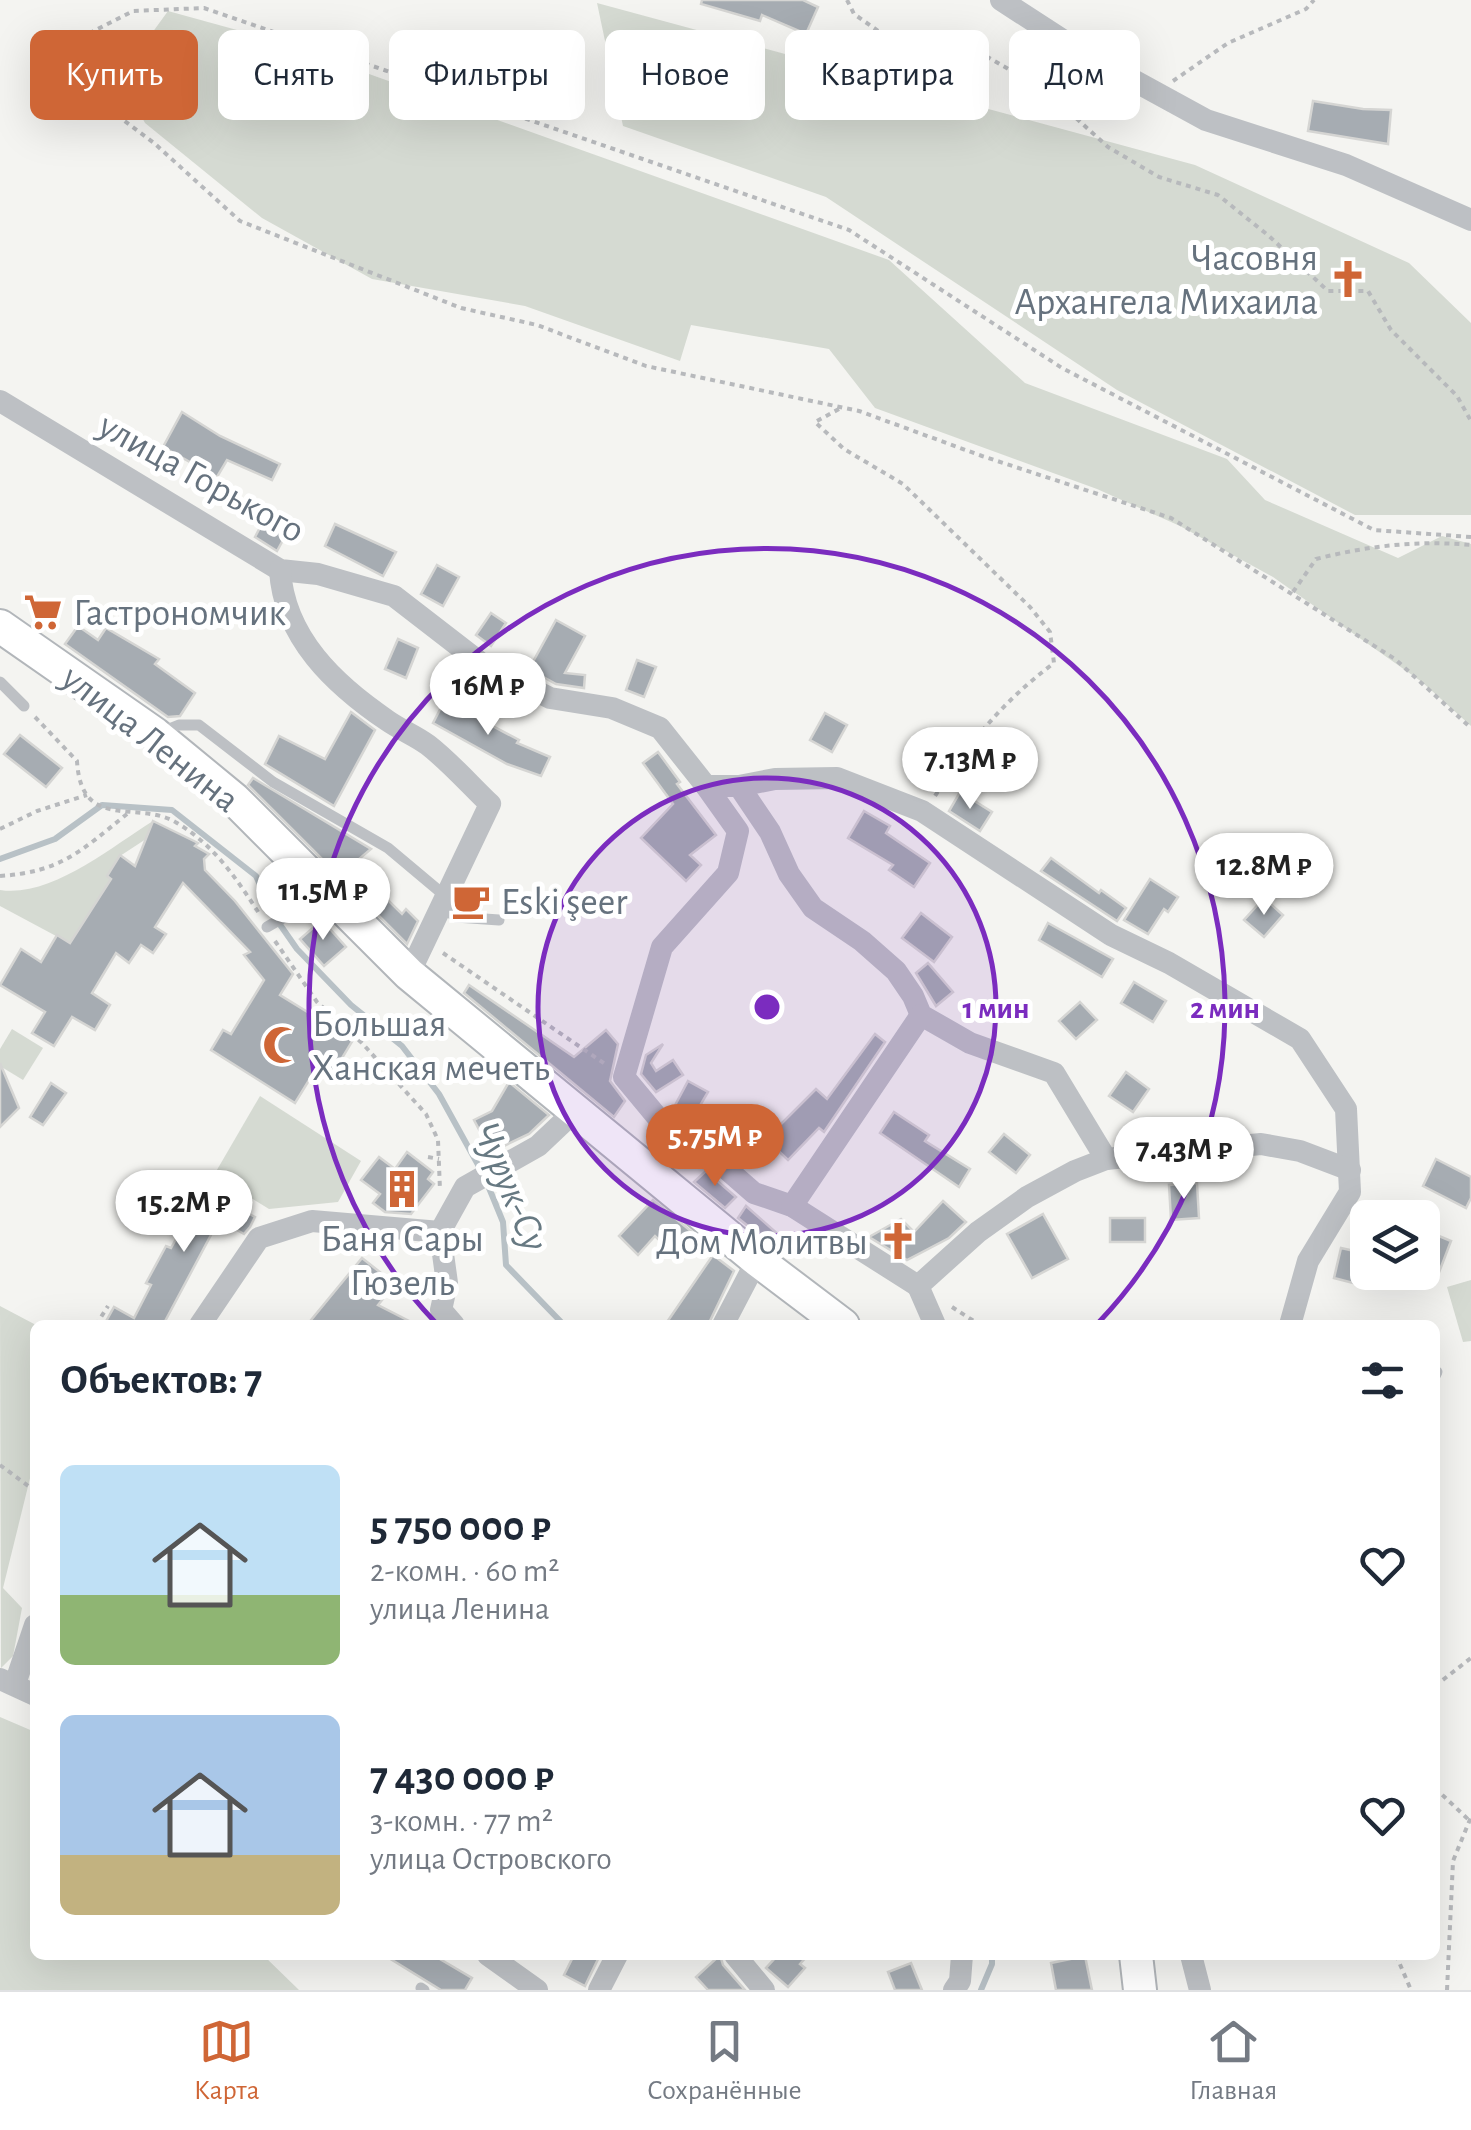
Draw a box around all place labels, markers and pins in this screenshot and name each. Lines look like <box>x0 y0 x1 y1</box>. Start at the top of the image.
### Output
place label: Часовня Архангела Михаила <box>1014 240 1318 322</box>
church icon: Часовня Архангела Михаила <box>1327 258 1369 300</box>
supermarket icon: Гастрономчик <box>22 591 64 633</box>
place label: Гастрономчик <box>73 595 286 633</box>
pin: 16M ₽ <box>418 653 558 738</box>
pin: 7.13M ₽ <box>878 727 1062 812</box>
pin: 12.8M ₽ <box>1172 833 1356 918</box>
pin: 11.5M ₽ <box>231 858 415 943</box>
cafe icon: Eski şeer <box>450 880 492 922</box>
place label: Eski şeer <box>501 884 628 922</box>
centre of rings <box>749 989 785 1025</box>
place label: Большая Ханская мечеть <box>312 1006 550 1088</box>
mosque icon: Большая Ханская мечеть <box>261 1024 303 1066</box>
pin: 5.75M ₽ <box>623 1104 807 1189</box>
pin: 7.43M ₽ <box>1092 1117 1276 1202</box>
building icon: Баня Сары Гюзель <box>381 1168 423 1210</box>
pin: 15.2M ₽ <box>92 1170 276 1255</box>
church icon: Дом Молитвы <box>877 1220 919 1262</box>
place label: Баня Сары Гюзель <box>320 1221 484 1303</box>
place label: Дом Молитвы <box>656 1224 868 1262</box>

